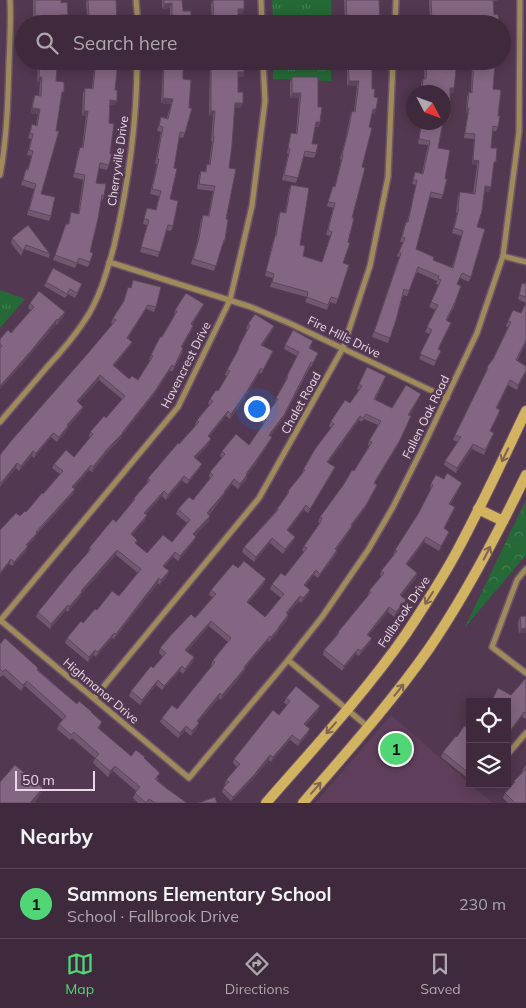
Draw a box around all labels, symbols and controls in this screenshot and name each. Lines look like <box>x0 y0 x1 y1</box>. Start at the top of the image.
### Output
search box <box>15 15 511 70</box>
icon: search <box>33 29 61 57</box>
text: Search here <box>73 31 177 55</box>
north arrow <box>406 85 451 130</box>
street label: Cherryville Drive <box>104 115 131 207</box>
street label: Fire Hills Drive <box>305 312 383 361</box>
street label: Havencrest Drive <box>157 319 214 411</box>
street label: Chalet Road <box>277 369 324 436</box>
street label: Fallen Oak Road <box>399 372 452 461</box>
your location <box>244 396 270 422</box>
one-way arrow <box>500 447 509 462</box>
one-way arrow <box>483 546 492 561</box>
street label: Fallbrook Drive <box>374 573 433 650</box>
one-way arrow <box>423 591 433 605</box>
street label: Highmanor Drive <box>60 655 142 727</box>
one-way arrow <box>393 683 404 696</box>
map controls <box>466 698 511 788</box>
button: locate <box>466 698 511 743</box>
one-way arrow <box>326 722 337 735</box>
pin: 1 <box>380 730 412 768</box>
button: layers <box>466 743 511 788</box>
scale bar <box>15 768 95 791</box>
text: 50 m <box>22 771 55 789</box>
one-way arrow <box>310 781 322 794</box>
text: Nearby <box>20 823 93 849</box>
text: Sammons Elementary School <box>67 882 332 906</box>
text: 1 <box>31 894 41 914</box>
text: 230 m <box>459 894 506 914</box>
text: School · Fallbrook Drive <box>67 906 239 926</box>
tab: Map <box>65 950 94 998</box>
tab: Directions <box>225 950 290 998</box>
tab: Saved <box>420 950 461 998</box>

